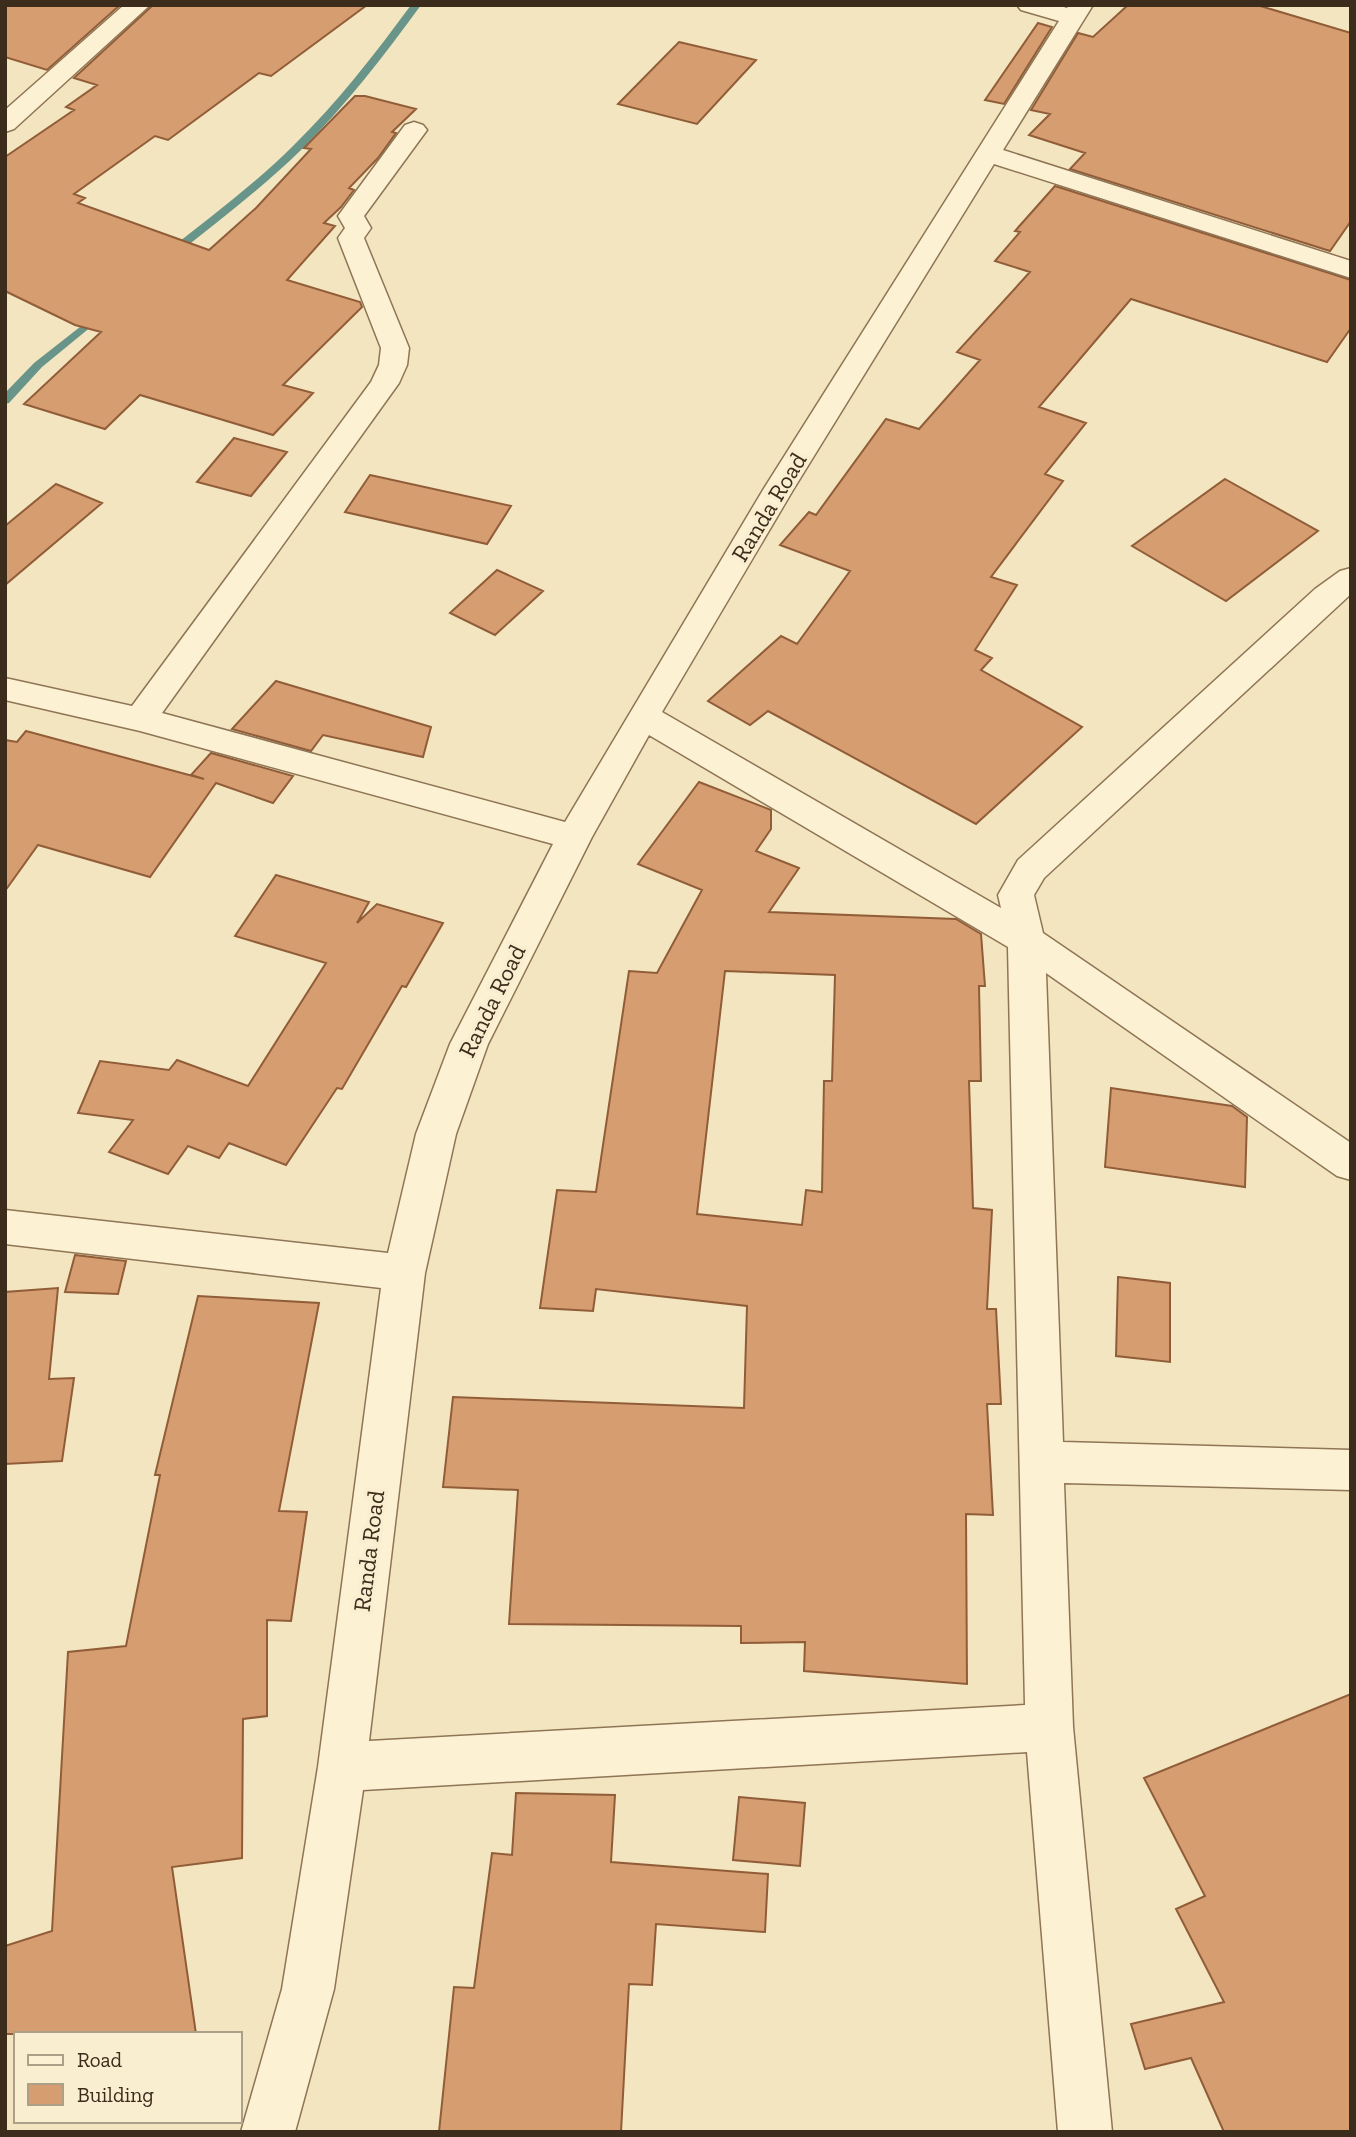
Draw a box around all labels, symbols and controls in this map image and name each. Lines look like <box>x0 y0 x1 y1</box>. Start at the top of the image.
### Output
street label: Randa Road <box>725 447 812 566</box>
street label: Randa Road <box>452 940 531 1062</box>
street label: Randa Road <box>347 1489 390 1613</box>
legend <box>14 2032 242 2123</box>
text: Road <box>77 2047 123 2072</box>
text: Building <box>77 2082 154 2107</box>

